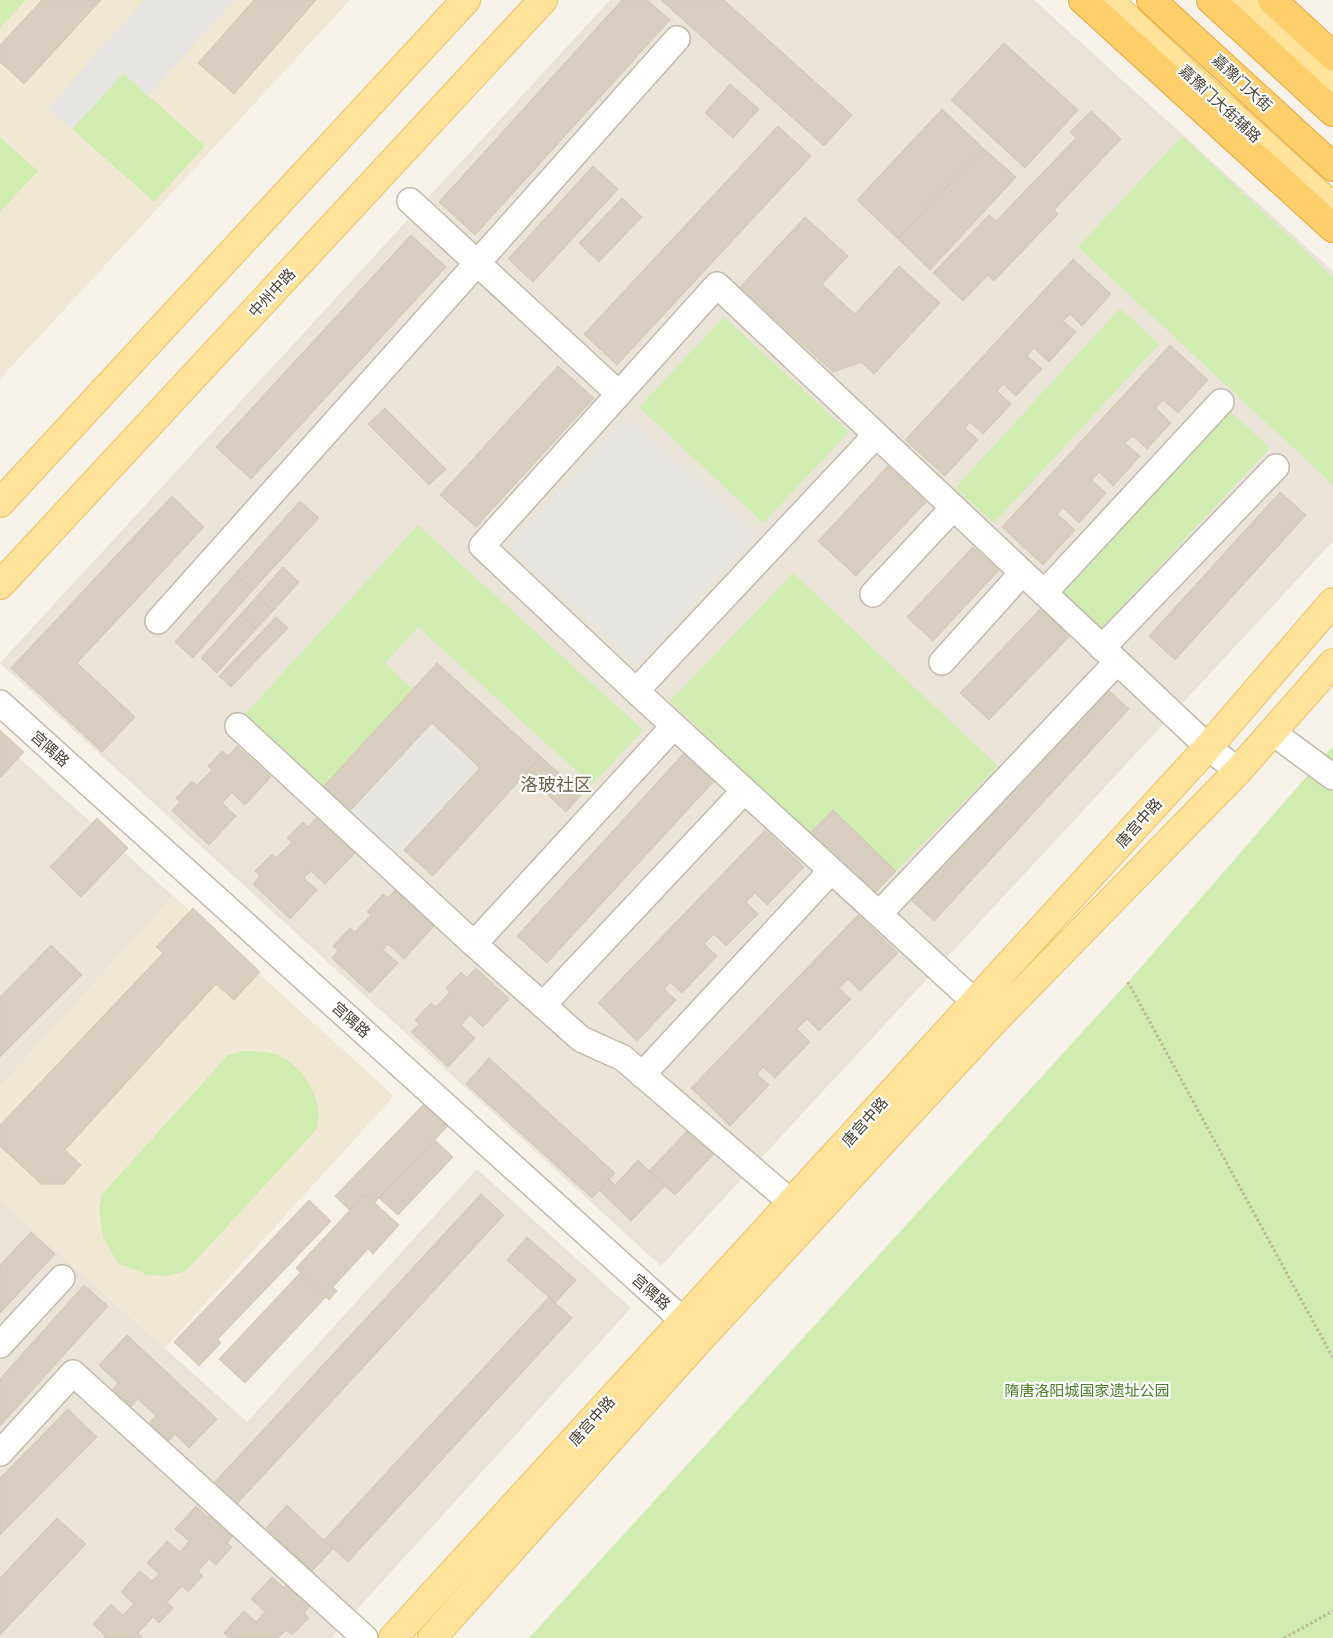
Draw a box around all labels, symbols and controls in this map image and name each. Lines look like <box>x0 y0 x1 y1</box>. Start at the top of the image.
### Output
street label: 嘉豫门大街 <box>1208 51 1276 116</box>
street label: 嘉豫门大街辅路 <box>1175 62 1265 147</box>
street label: 中州中路 <box>245 265 300 322</box>
street label: 宫隅路 <box>27 727 73 771</box>
district label: 洛玻社区 <box>520 775 592 796</box>
street label: 唐宫中路 <box>1112 795 1167 852</box>
street label: 宫隅路 <box>328 998 374 1042</box>
street label: 唐宫中路 <box>838 1094 893 1151</box>
street label: 宫隅路 <box>628 1270 674 1314</box>
park label: 隋唐洛阳城国家遗址公园 <box>1004 1382 1170 1401</box>
street label: 唐宫中路 <box>565 1393 620 1450</box>

